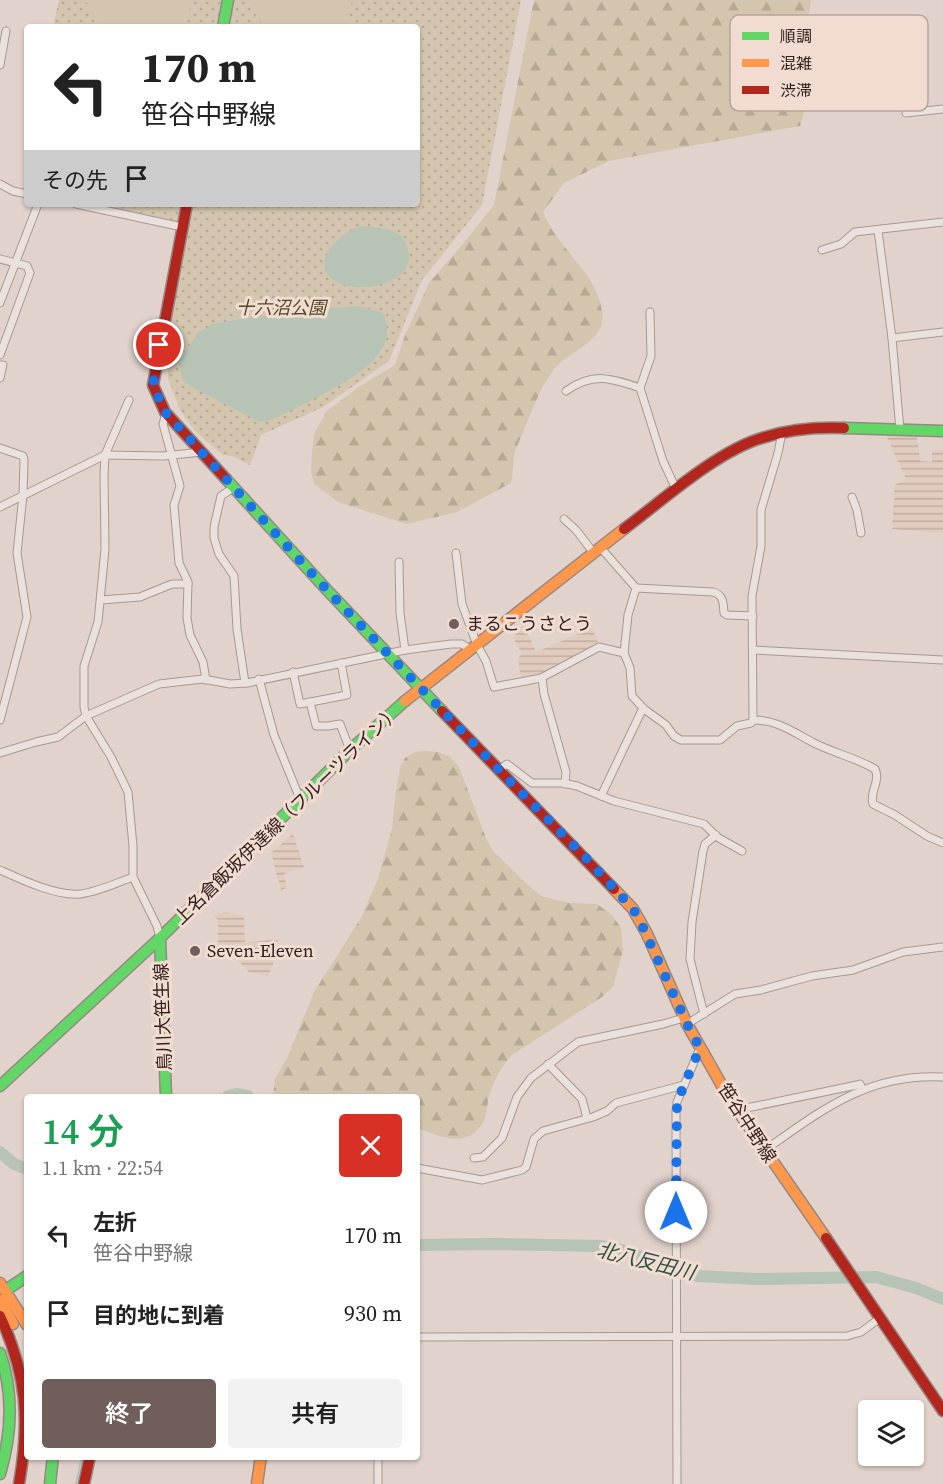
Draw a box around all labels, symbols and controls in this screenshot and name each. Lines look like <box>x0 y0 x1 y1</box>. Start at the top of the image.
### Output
legend <box>730 15 928 111</box>
text: 順調 <box>780 25 812 47</box>
text: 170 m <box>141 38 256 96</box>
icon: left <box>42 48 120 126</box>
text: 混雑 <box>780 52 812 74</box>
text: 渋滞 <box>780 79 812 101</box>
text: 笹谷中野線 <box>141 96 276 133</box>
icon: arrive <box>120 162 153 195</box>
text: その先 <box>42 165 108 195</box>
park label: 十六沼公園 <box>236 295 329 320</box>
pin <box>133 319 184 370</box>
icon: arrive <box>142 328 175 361</box>
place label: まるこうさとう <box>466 611 592 636</box>
marker: まるこうさとう <box>447 617 461 631</box>
street label: 上名倉飯坂伊達線（フルーツライン） <box>168 699 405 930</box>
place label: Seven-Eleven <box>207 938 314 963</box>
marker: Seven-Eleven <box>188 944 202 958</box>
street label: 鳥川大笹生線 <box>148 963 177 1071</box>
street label: 笹谷中野線 <box>712 1078 782 1167</box>
text: 14 分 <box>42 1107 124 1156</box>
button: close <box>339 1114 402 1177</box>
text: 1.1 km · 22:54 <box>42 1154 163 1182</box>
position arrow <box>644 1180 708 1244</box>
text: 左折 <box>93 1207 137 1237</box>
icon: left <box>42 1219 75 1252</box>
text: 170 m <box>344 1220 402 1250</box>
water label: 北八反田川 <box>594 1235 700 1287</box>
text: 笹谷中野線 <box>93 1239 193 1267</box>
icon: arrive <box>42 1297 75 1330</box>
text: 930 m <box>344 1298 402 1328</box>
text: 目的地に到着 <box>93 1300 225 1330</box>
button: 終了 <box>42 1379 216 1448</box>
button: 共有 <box>228 1379 402 1448</box>
map controls <box>858 1400 924 1466</box>
button: layers <box>858 1400 924 1466</box>

